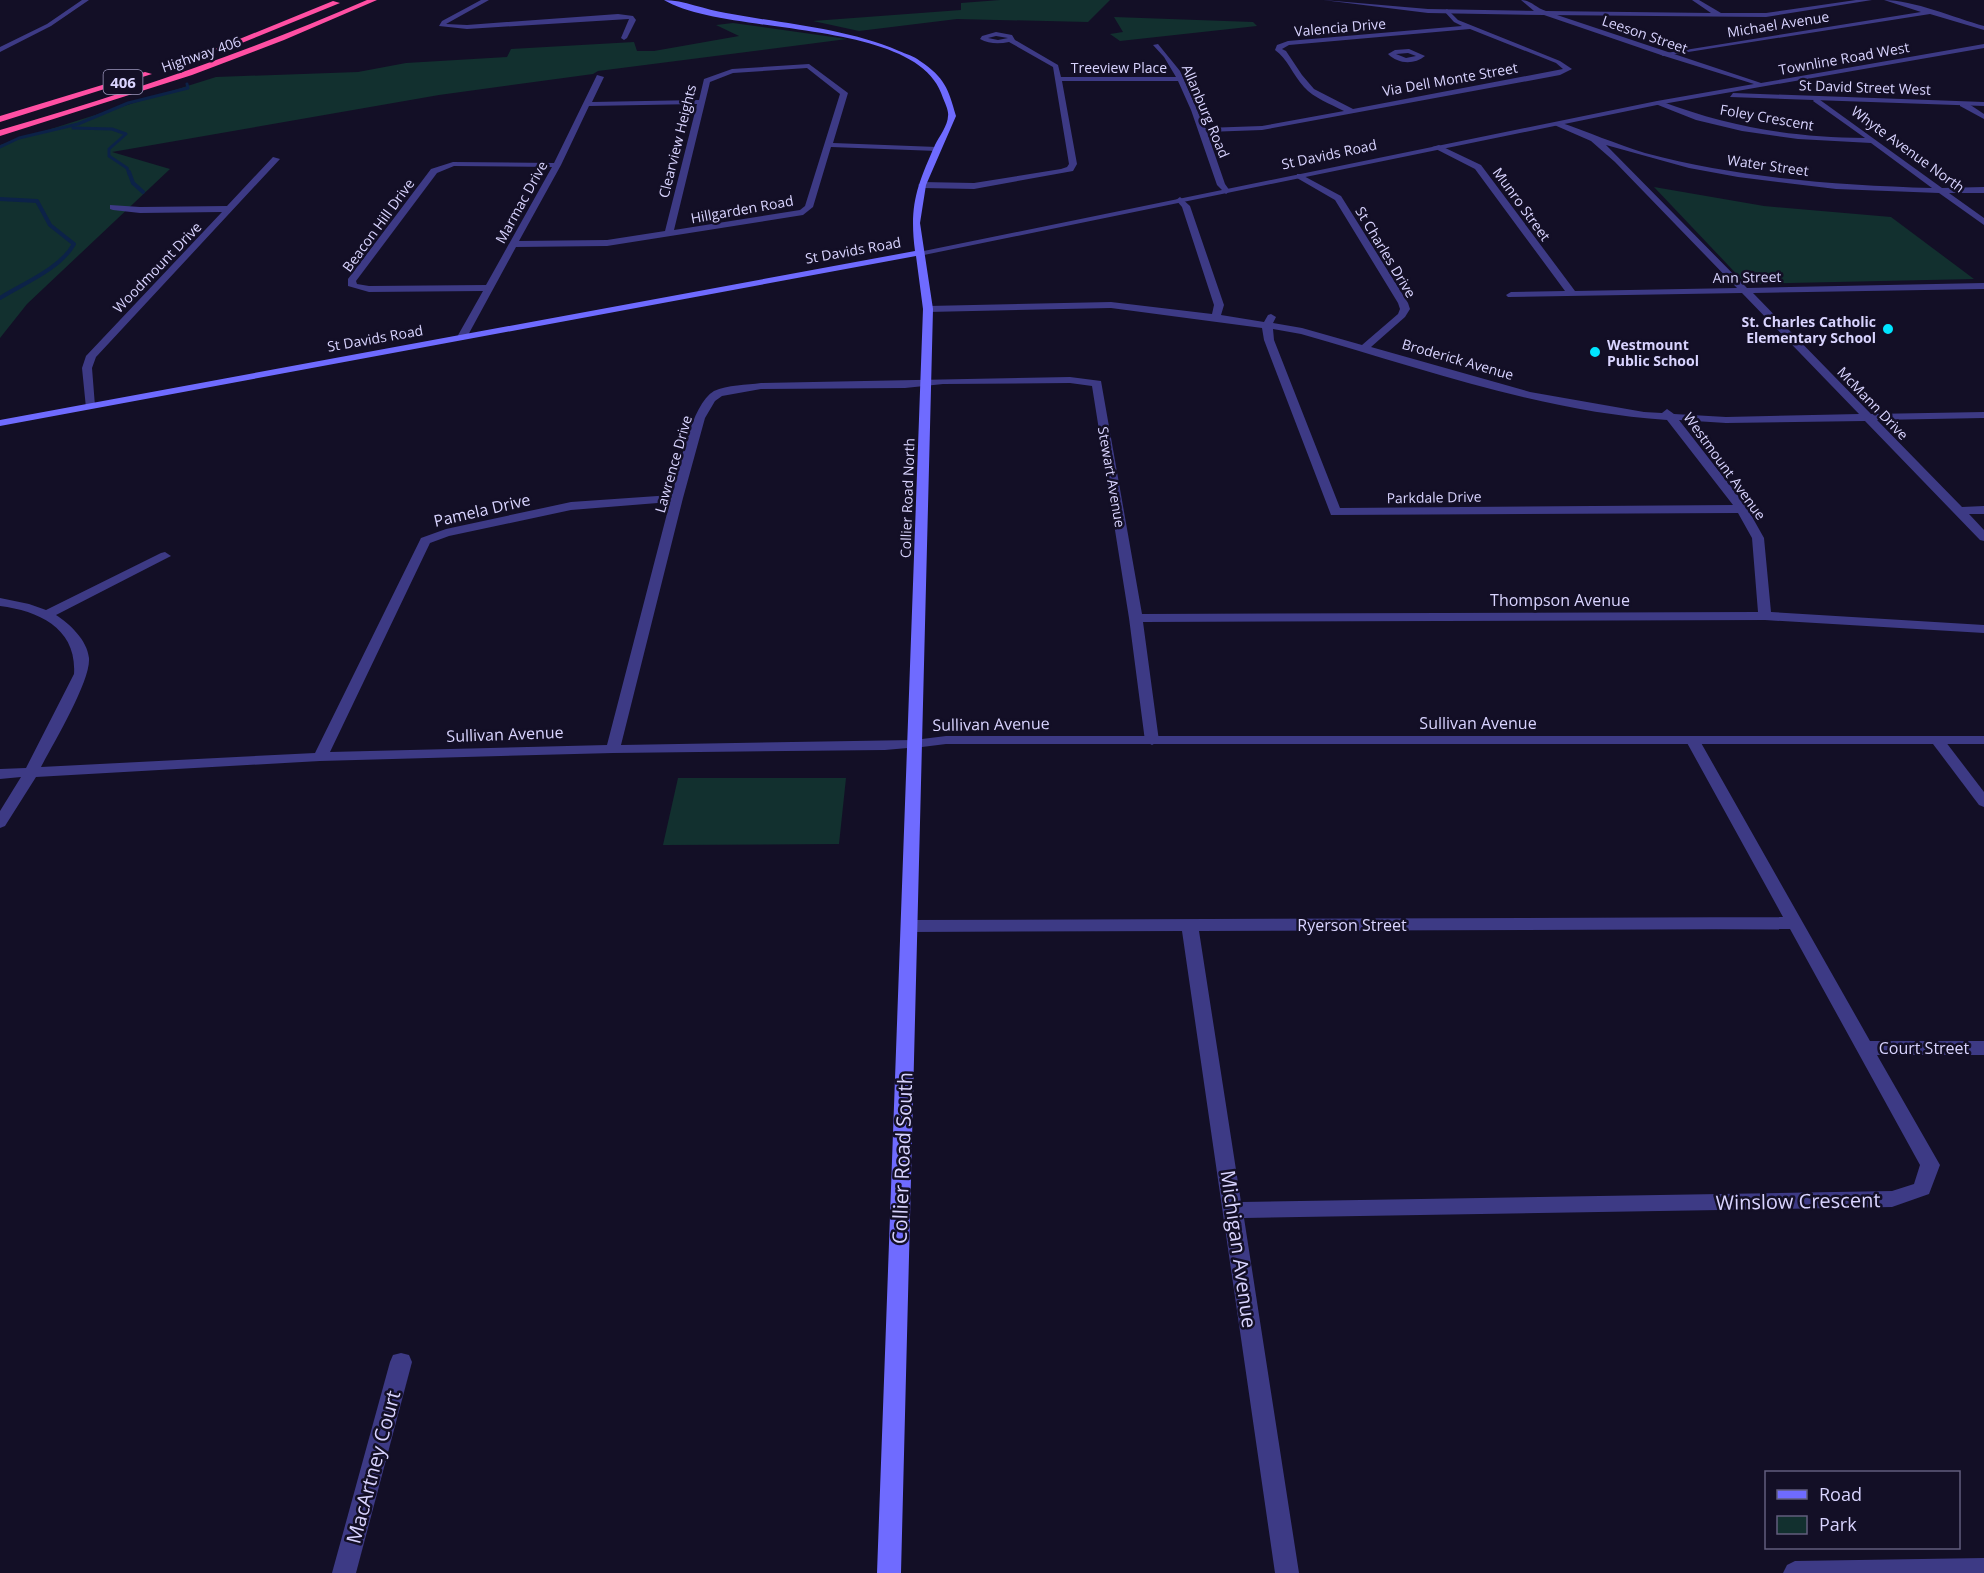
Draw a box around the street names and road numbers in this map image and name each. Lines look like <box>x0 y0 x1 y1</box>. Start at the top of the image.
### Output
street label: Michael Avenue <box>1726 7 1830 41</box>
street label: Leeson Street <box>1600 10 1690 58</box>
street label: Valencia Drive <box>1293 14 1387 40</box>
street label: Highway 406 <box>159 31 243 77</box>
street label: Townline Road West <box>1777 37 1911 79</box>
street label: Treeview Place <box>1071 58 1167 77</box>
street label: Via Dell Monte Street <box>1381 58 1519 100</box>
street label: Allanburg Road <box>1178 61 1234 161</box>
road number: 406 <box>104 70 142 94</box>
street label: St David Street West <box>1799 75 1931 99</box>
street label: Clearview Heights <box>654 82 700 200</box>
street label: Foley Crescent <box>1719 99 1815 135</box>
street label: Whyte Avenue North <box>1848 101 1968 197</box>
street label: St Davids Road <box>1280 135 1378 173</box>
street label: Water Street <box>1726 150 1810 180</box>
street label: Marmac Drive <box>491 157 552 247</box>
street label: Munro Street <box>1489 163 1555 245</box>
street label: Beacon Hill Drive <box>338 174 418 275</box>
street label: Hillgarden Road <box>689 191 795 227</box>
street label: St Charles Drive <box>1351 203 1421 301</box>
street label: Woodmount Drive <box>109 217 206 317</box>
street label: St Davids Road <box>804 232 902 268</box>
street label: Ann Street <box>1712 267 1782 287</box>
street label: St Davids Road <box>326 320 424 356</box>
street label: Broderick Avenue <box>1400 334 1516 384</box>
street label: McMann Drive <box>1833 362 1913 444</box>
street label: Westmount Avenue <box>1680 408 1770 524</box>
street label: Lawrence Drive <box>650 413 696 515</box>
street label: Stewart Avenue <box>1094 425 1130 529</box>
street label: Collier Road North <box>895 438 919 558</box>
street label: Parkdale Drive <box>1386 487 1482 507</box>
street label: Pamela Drive <box>432 488 533 532</box>
street label: Thompson Avenue <box>1490 589 1630 611</box>
street label: Sullivan Avenue <box>932 712 1050 736</box>
street label: Sullivan Avenue <box>1419 712 1537 734</box>
street label: Sullivan Avenue <box>446 721 564 747</box>
street label: Ryerson Street <box>1297 914 1407 936</box>
street label: Court Street <box>1879 1037 1970 1059</box>
street label: Collier Road South <box>886 1072 918 1244</box>
street label: Michigan Avenue <box>1215 1168 1263 1330</box>
street label: Winslow Crescent <box>1715 1186 1881 1216</box>
street label: MacArtney Court <box>340 1387 406 1547</box>

